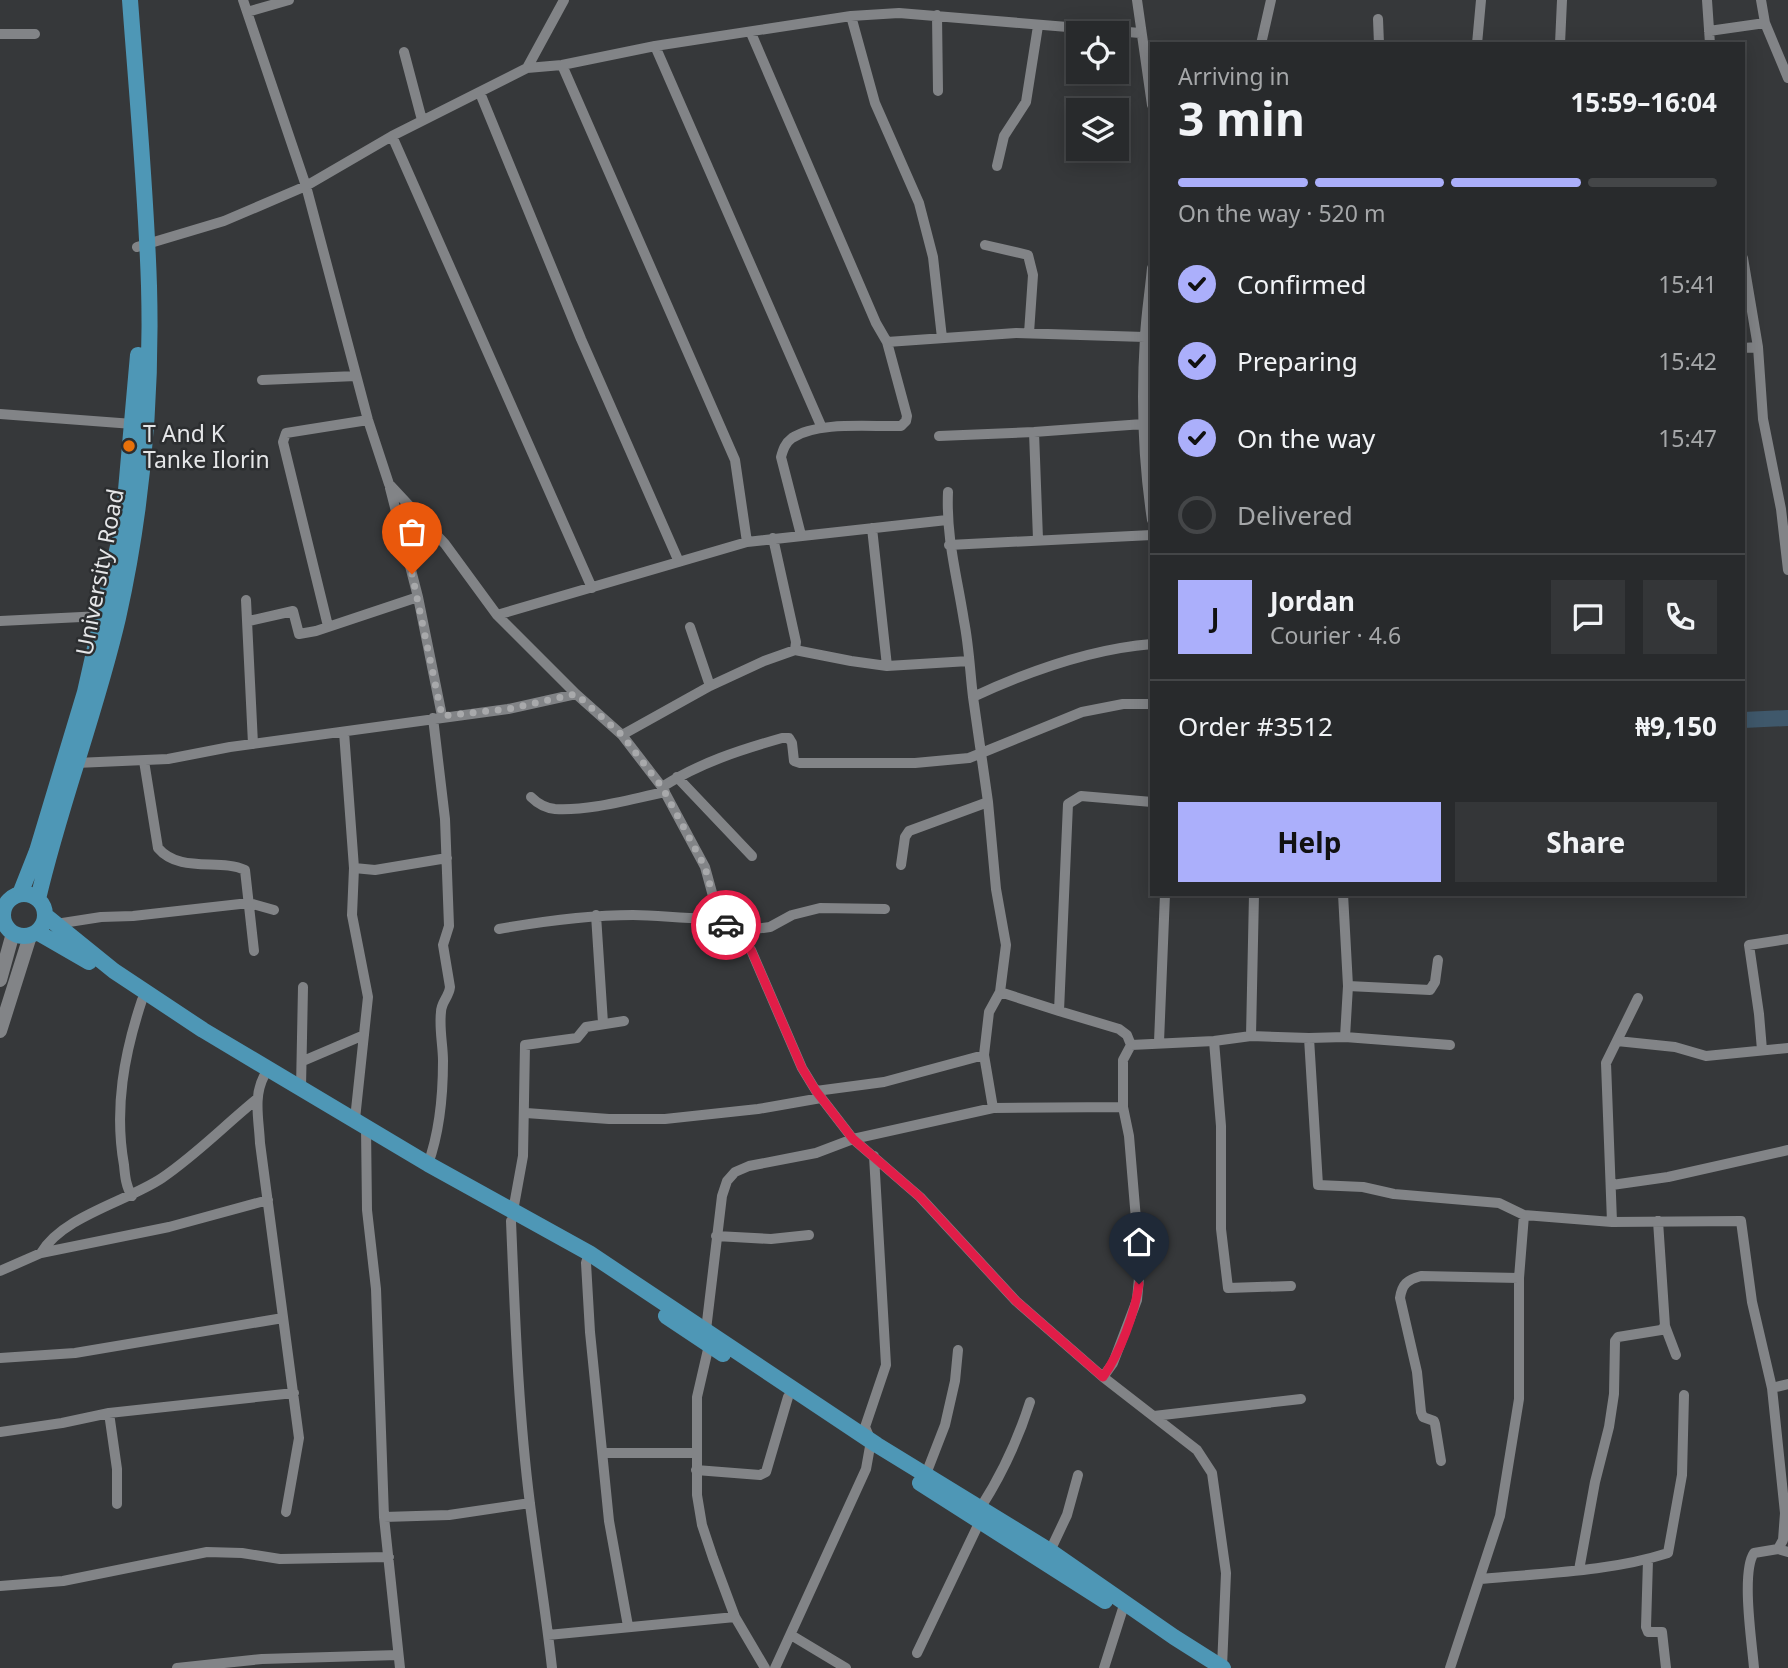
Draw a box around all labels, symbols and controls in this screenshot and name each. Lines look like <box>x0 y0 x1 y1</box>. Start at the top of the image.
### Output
map controls <box>1066 21 1129 161</box>
button: locate <box>1066 21 1129 84</box>
text: Arriving in <box>1178 60 1290 92</box>
text: 15:59–16:04 <box>1570 84 1717 120</box>
text: 3 min <box>1178 87 1305 149</box>
button: layers <box>1066 98 1129 161</box>
text: On the way · 520 m <box>1178 197 1385 229</box>
icon: check <box>1178 265 1216 303</box>
text: Confirmed <box>1237 266 1367 302</box>
text: 15:41 <box>1658 268 1717 300</box>
icon: check <box>1178 342 1216 380</box>
text: Preparing <box>1237 343 1358 379</box>
text: 15:42 <box>1658 345 1717 377</box>
place label: T And K Tanke Ilorin <box>143 417 270 475</box>
icon: check <box>1178 419 1216 457</box>
text: On the way <box>1237 420 1375 456</box>
text: 15:47 <box>1658 422 1717 454</box>
marker: T And K Tanke Ilorin <box>121 438 137 454</box>
street label: University Road <box>67 486 131 658</box>
text: Delivered <box>1237 497 1353 533</box>
pin <box>382 502 442 574</box>
icon: bag <box>393 513 431 551</box>
button: chat <box>1551 580 1625 654</box>
button: phone <box>1643 580 1717 654</box>
text: Jordan <box>1270 583 1355 619</box>
text: J <box>1211 599 1219 635</box>
text: Courier · 4.6 <box>1270 619 1401 651</box>
text: Order #3512 <box>1178 708 1333 744</box>
text: ₦9,150 <box>1635 708 1717 744</box>
button: Help <box>1178 802 1441 882</box>
button: Share <box>1455 802 1717 882</box>
courier <box>691 890 761 960</box>
icon: car <box>707 906 745 944</box>
pin <box>1109 1212 1169 1284</box>
icon: home <box>1120 1223 1158 1261</box>

